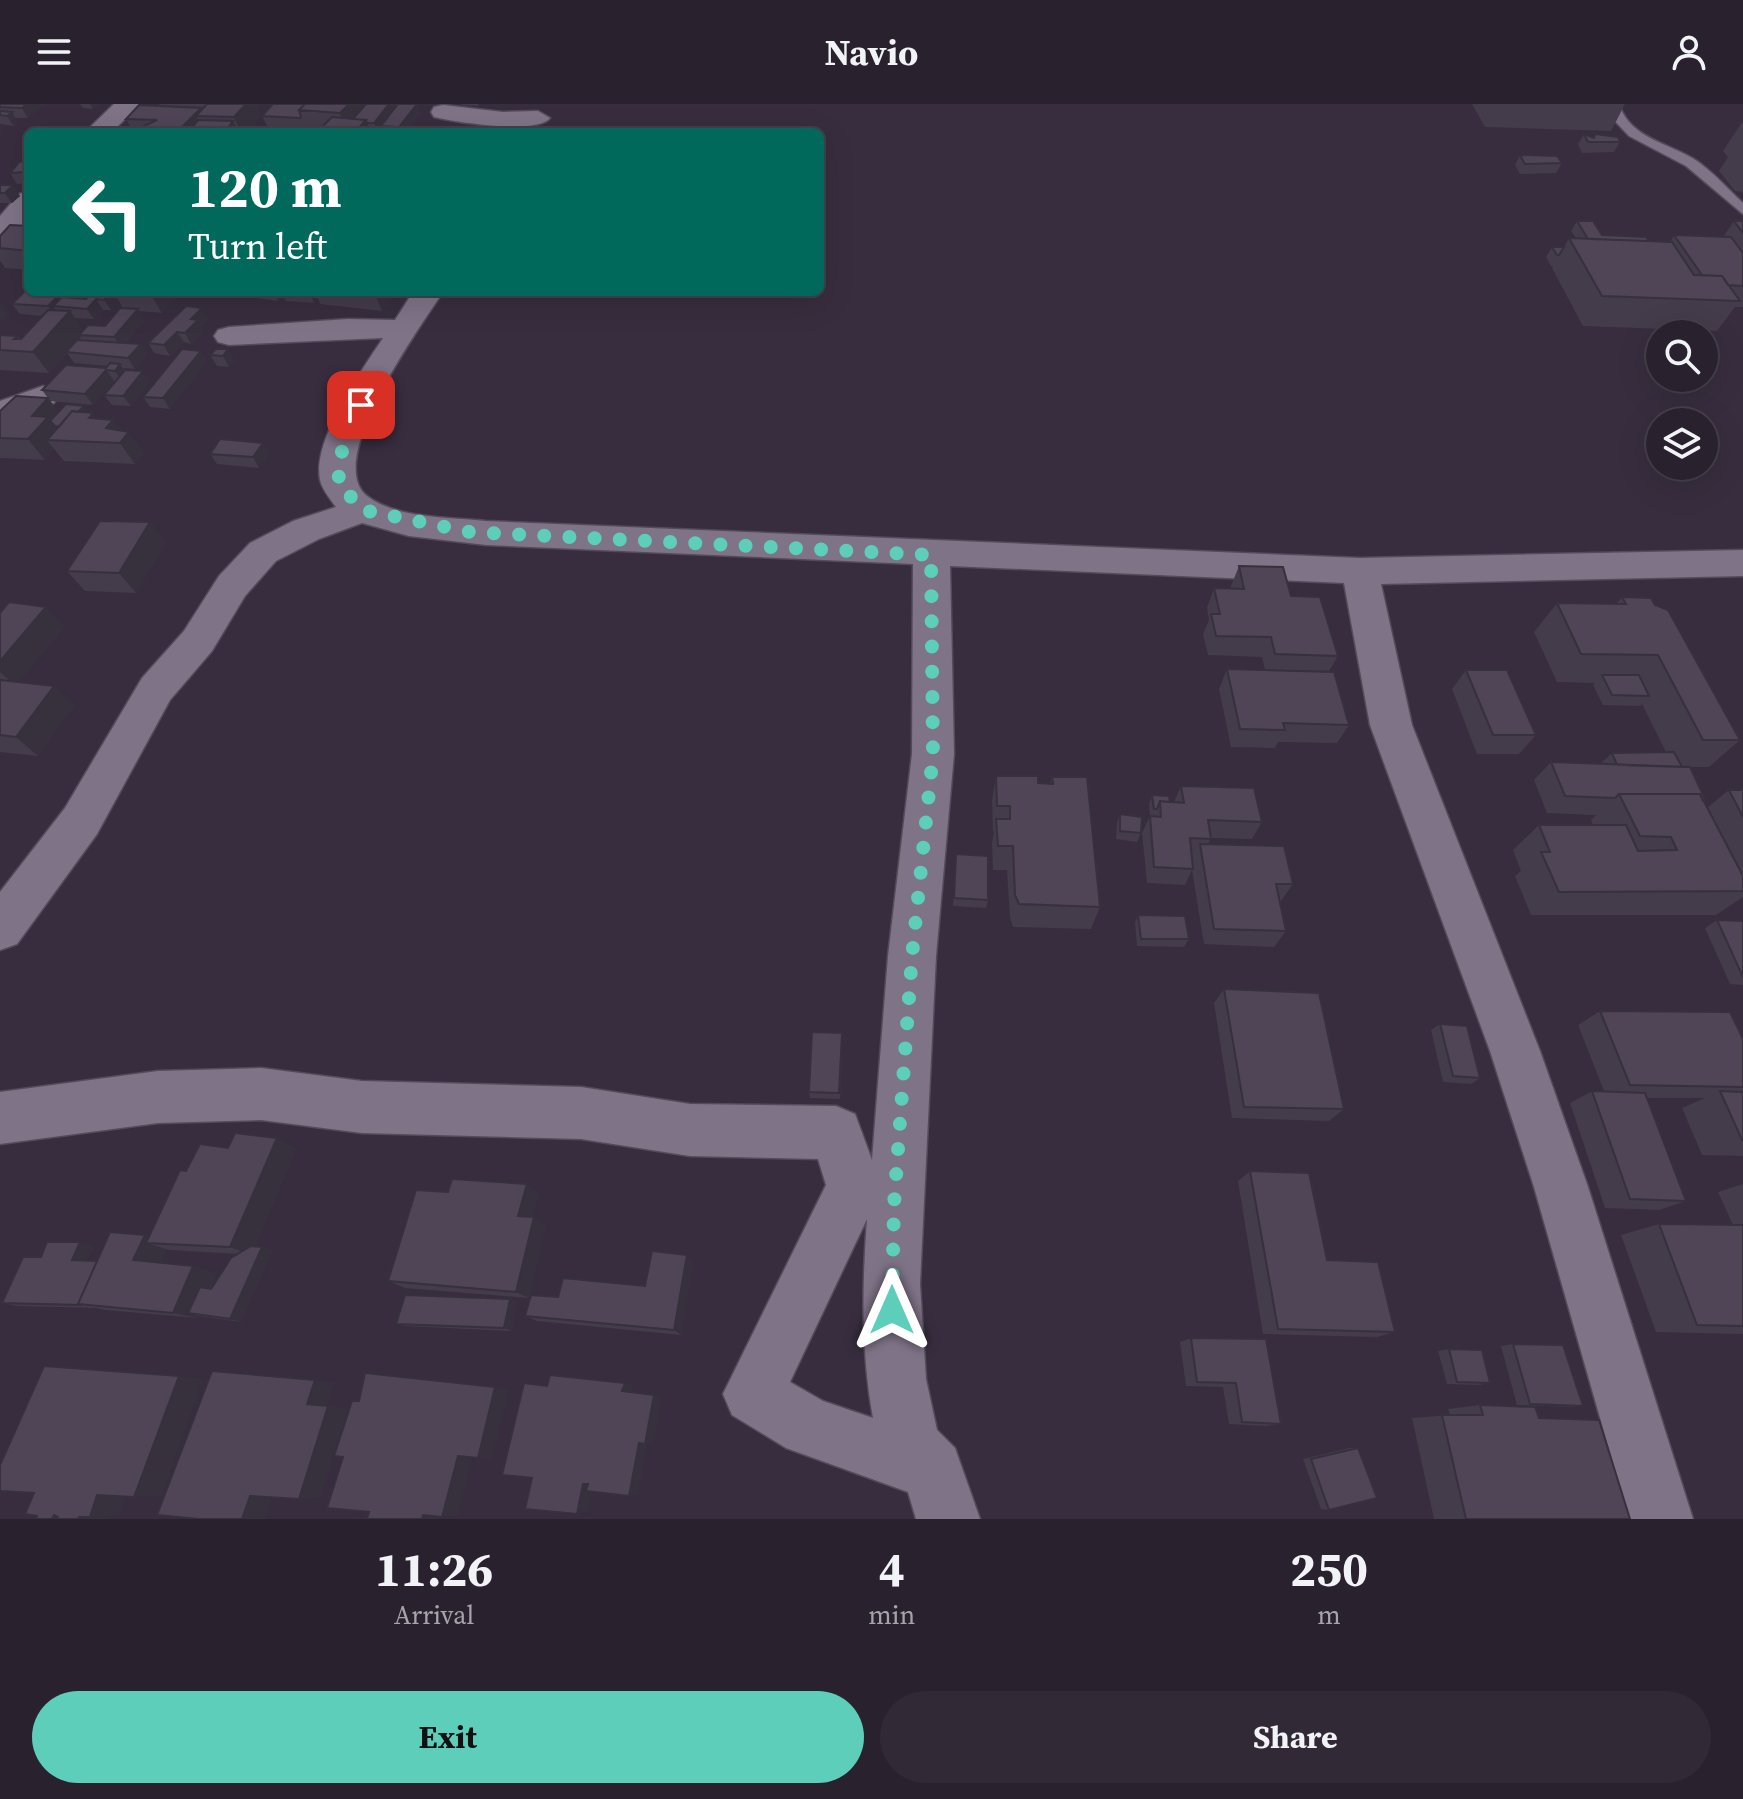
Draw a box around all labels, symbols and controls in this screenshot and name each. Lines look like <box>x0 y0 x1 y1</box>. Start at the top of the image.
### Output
text: Navio <box>825 28 918 77</box>
icon: menu <box>32 30 76 74</box>
icon: person <box>1667 30 1711 74</box>
text: 120 m <box>188 149 342 226</box>
icon: left <box>56 160 160 264</box>
text: Turn left <box>188 222 327 271</box>
map controls <box>1646 320 1718 480</box>
button: search <box>1646 320 1718 392</box>
pin <box>327 371 395 439</box>
icon: arrive <box>339 383 383 427</box>
button: layers <box>1646 408 1718 480</box>
position arrow <box>850 1268 934 1352</box>
text: 11:26 <box>375 1536 493 1602</box>
text: 4 <box>879 1536 905 1602</box>
text: 250 <box>1290 1536 1368 1602</box>
text: Arrival <box>394 1597 474 1633</box>
text: min <box>868 1597 915 1633</box>
text: m <box>1317 1597 1341 1633</box>
button: Exit <box>32 1691 864 1783</box>
button: Share <box>880 1691 1711 1783</box>

